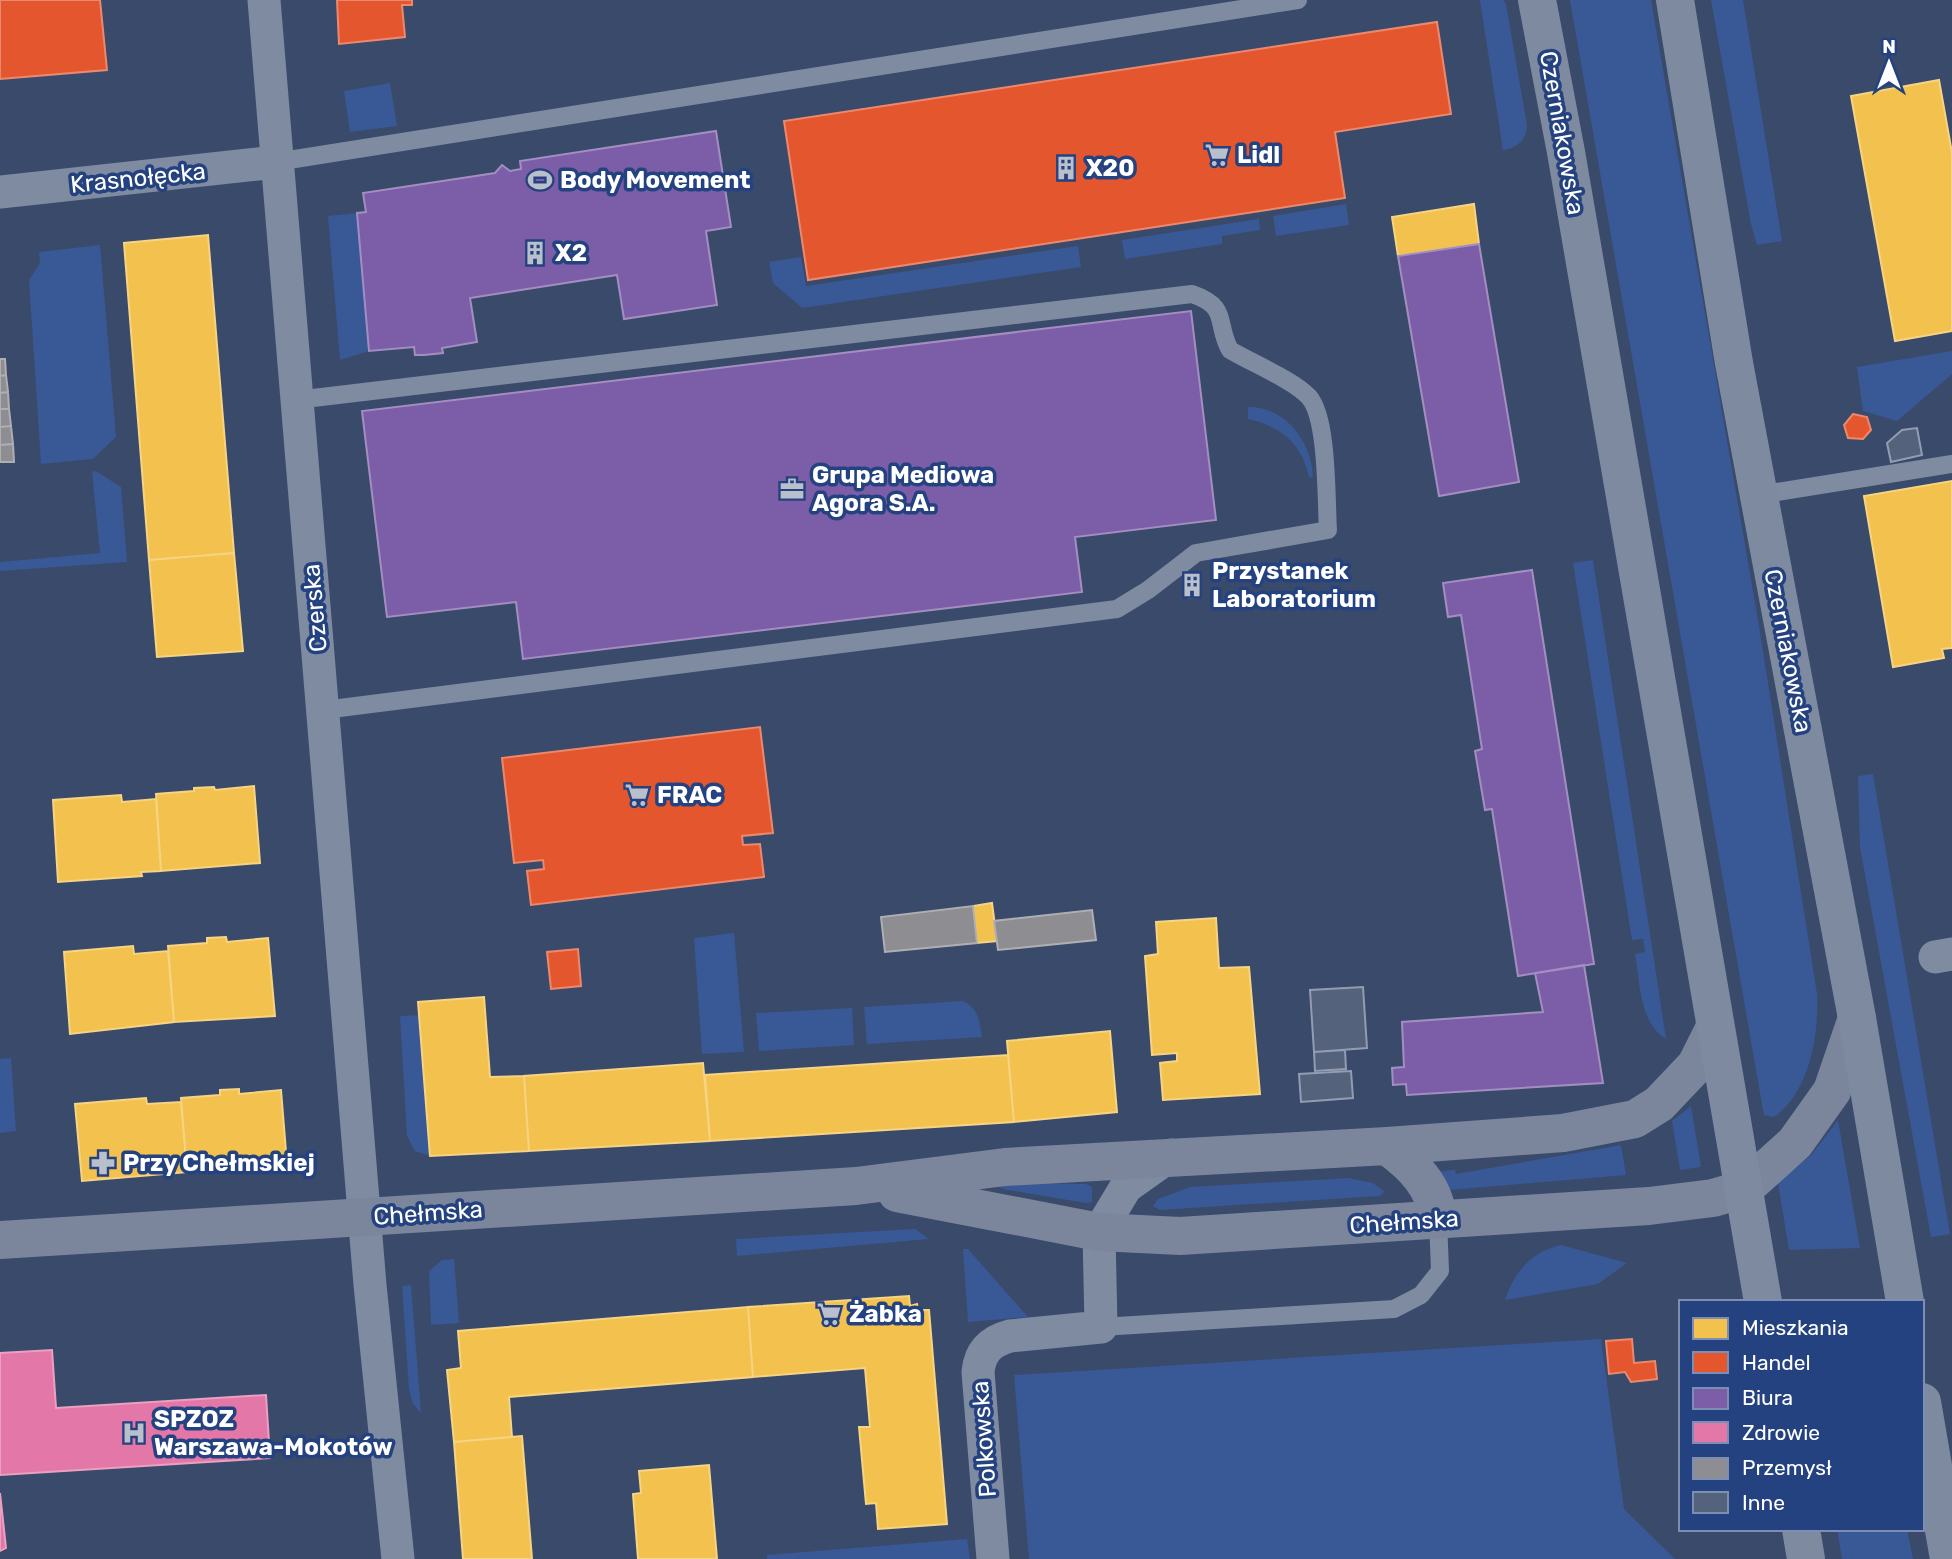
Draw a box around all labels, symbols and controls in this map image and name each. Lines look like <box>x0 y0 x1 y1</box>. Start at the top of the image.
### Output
north arrow <box>1854 28 1924 98</box>
text: N <box>1882 35 1896 58</box>
street label: Czerniakowska <box>1534 49 1590 217</box>
supermarket icon: Lidl <box>1203 141 1231 169</box>
place label: Lidl <box>1237 141 1280 169</box>
building icon: X20 <box>1052 154 1080 182</box>
place label: X20 <box>1086 154 1134 182</box>
street label: Krasnołęcka <box>69 157 207 199</box>
sports icon: Body Movement <box>526 166 554 194</box>
place label: Body Movement <box>560 166 750 194</box>
building icon: X2 <box>521 239 549 267</box>
place label: X2 <box>555 239 587 267</box>
place label: Grupa Mediowa Agora S.A. <box>812 461 994 517</box>
office icon: Grupa Mediowa Agora S.A. <box>778 475 806 503</box>
place label: Przystanek Laboratorium <box>1212 557 1376 613</box>
street label: Czerska <box>297 563 333 653</box>
street label: Czerniakowska <box>1758 567 1818 735</box>
building icon: Przystanek Laboratorium <box>1178 571 1206 599</box>
supermarket icon: FRAC <box>623 781 651 809</box>
place label: FRAC <box>657 781 722 809</box>
pharmacy icon: Przy Chełmskiej <box>89 1149 117 1177</box>
place label: Przy Chełmskiej <box>123 1149 315 1177</box>
street label: Chełmska <box>372 1195 484 1231</box>
street label: Chełmska <box>1348 1204 1460 1240</box>
supermarket icon: Żabka <box>815 1300 843 1328</box>
place label: Żabka <box>849 1300 922 1328</box>
legend <box>1679 1300 1924 1531</box>
text: Mieszkania <box>1742 1315 1849 1340</box>
text: Handel <box>1742 1350 1811 1375</box>
street label: Polkowska <box>966 1380 1002 1498</box>
text: Biura <box>1742 1385 1793 1410</box>
place label: SPZOZ Warszawa-Mokotów <box>154 1405 393 1461</box>
hospital icon: SPZOZ Warszawa-Mokotów <box>120 1419 148 1447</box>
text: Zdrowie <box>1742 1420 1820 1445</box>
text: Przemysł <box>1742 1455 1832 1480</box>
text: Inne <box>1742 1490 1785 1515</box>

